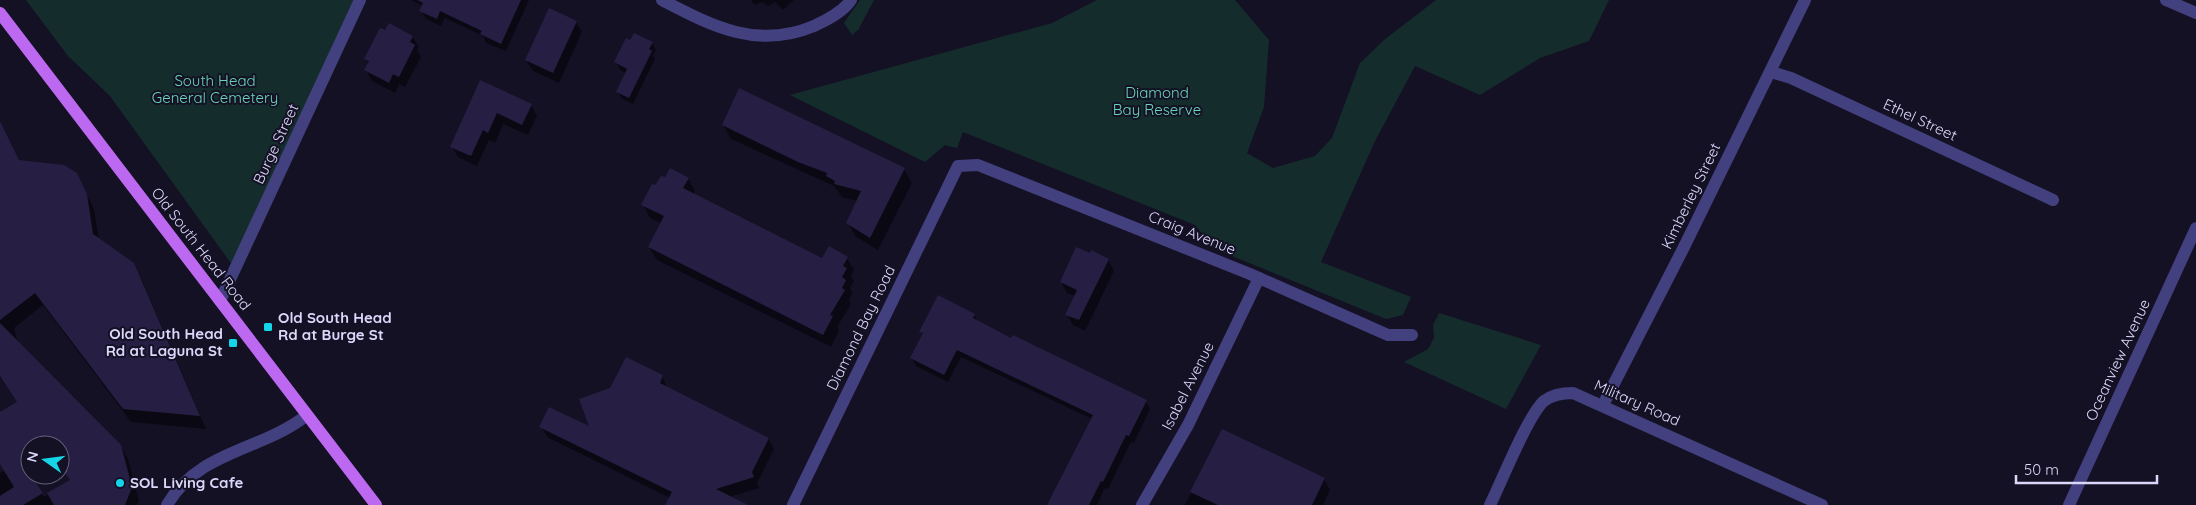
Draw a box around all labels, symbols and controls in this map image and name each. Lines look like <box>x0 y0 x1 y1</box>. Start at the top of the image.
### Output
park label: South Head General Cemetery <box>152 71 278 107</box>
park label: Diamond Bay Reserve <box>1113 83 1201 119</box>
street label: Ethel Street <box>1880 94 1960 145</box>
street label: Burge Street <box>249 101 302 187</box>
street label: Kimberley Street <box>1657 140 1724 252</box>
street label: Old South Head Road <box>148 184 255 314</box>
street label: Craig Avenue <box>1146 206 1239 259</box>
street label: Diamond Bay Road <box>822 262 899 393</box>
street label: Oceanview Avenue <box>2081 296 2154 424</box>
place label: Old South Head Rd at Burge St <box>278 308 392 344</box>
marker: Old South Head Rd at Burge St <box>262 321 274 333</box>
place label: Old South Head Rd at Laguna St <box>106 324 223 360</box>
marker: Old South Head Rd at Laguna St <box>227 337 239 349</box>
street label: Isabel Avenue <box>1157 339 1218 433</box>
street label: Military Road <box>1591 375 1683 430</box>
north arrow <box>20 435 70 485</box>
text: N <box>22 450 42 464</box>
scale bar <box>2016 452 2157 484</box>
text: 50 m <box>2024 460 2059 479</box>
place label: SOL Living Cafe <box>130 473 244 492</box>
marker: SOL Living Cafe <box>114 477 126 489</box>

